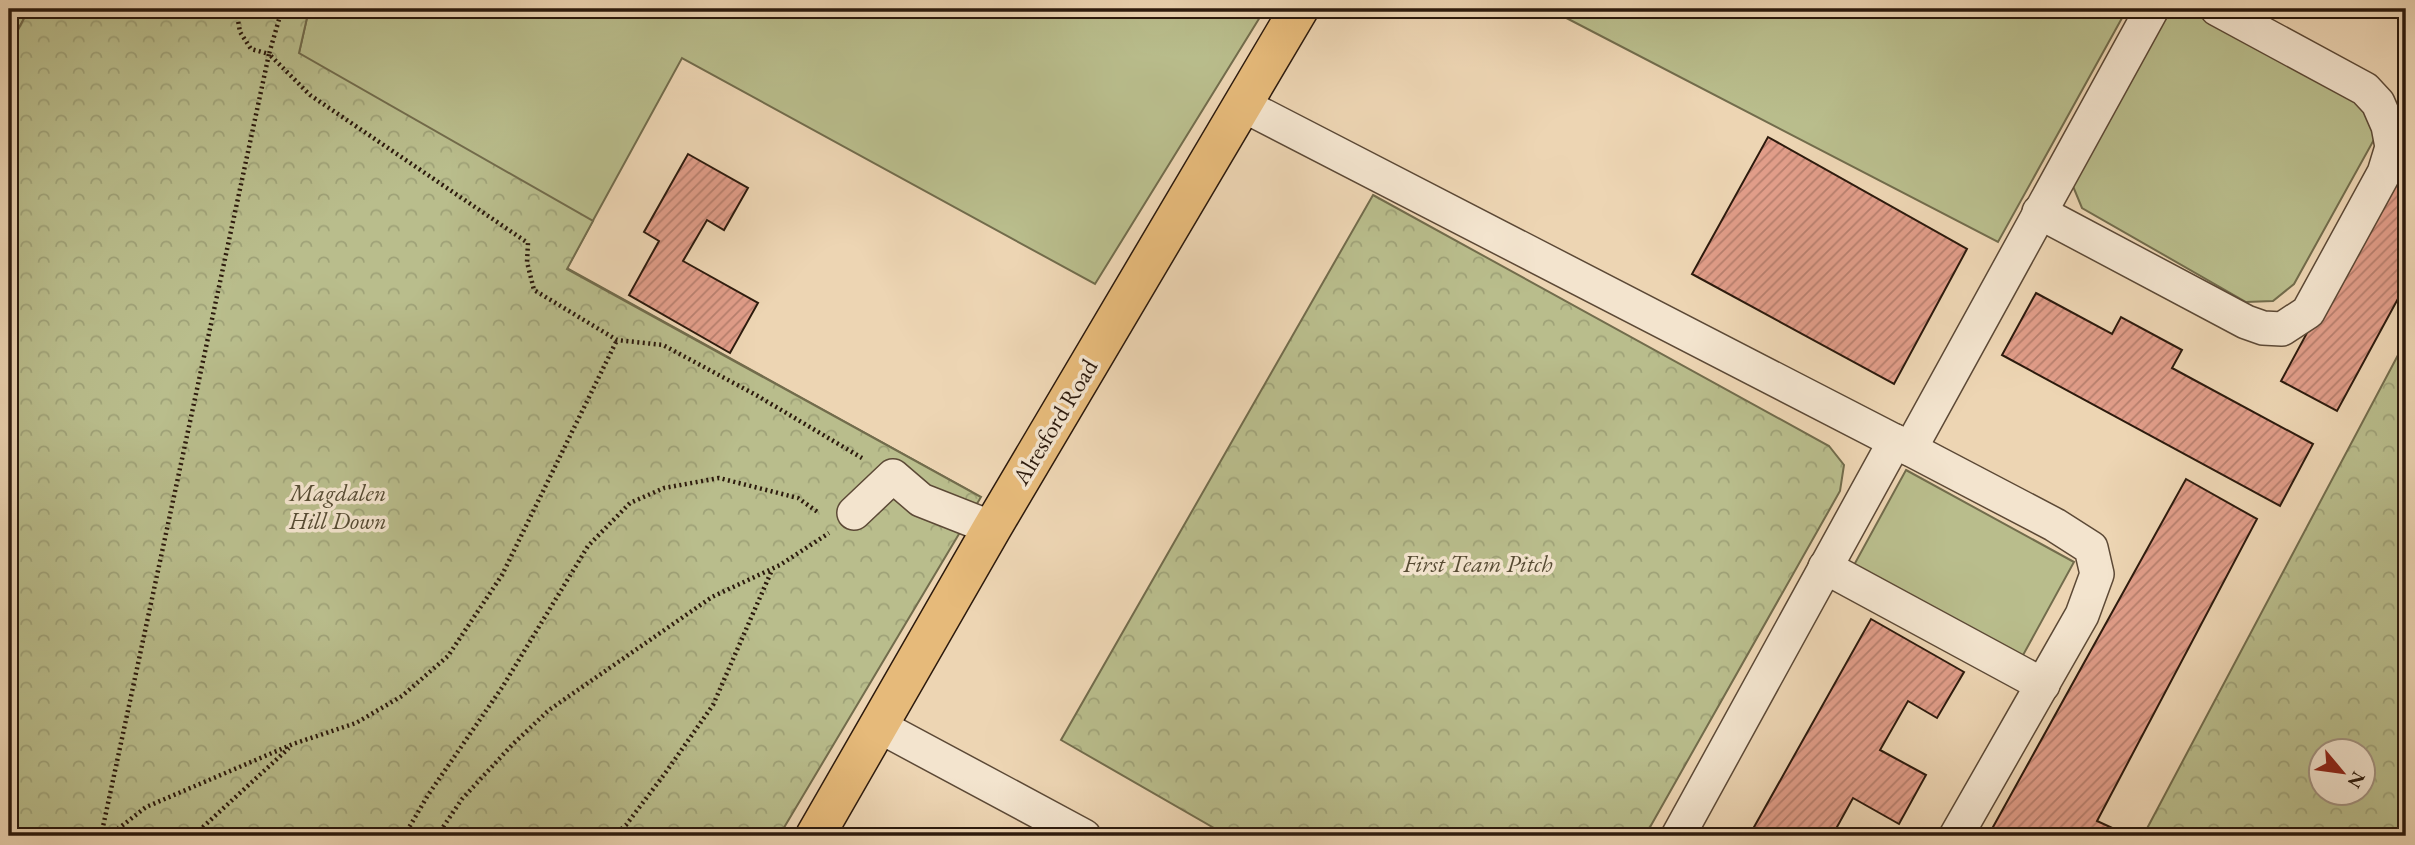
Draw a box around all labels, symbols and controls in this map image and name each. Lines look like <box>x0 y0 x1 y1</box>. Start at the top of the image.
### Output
street label: Alresford Road <box>1004 352 1105 491</box>
park label: Magdalen Hill Down <box>288 477 387 536</box>
park label: First Team Pitch <box>1402 548 1553 579</box>
north arrow <box>2306 736 2376 806</box>
text: N <box>2341 767 2371 793</box>

